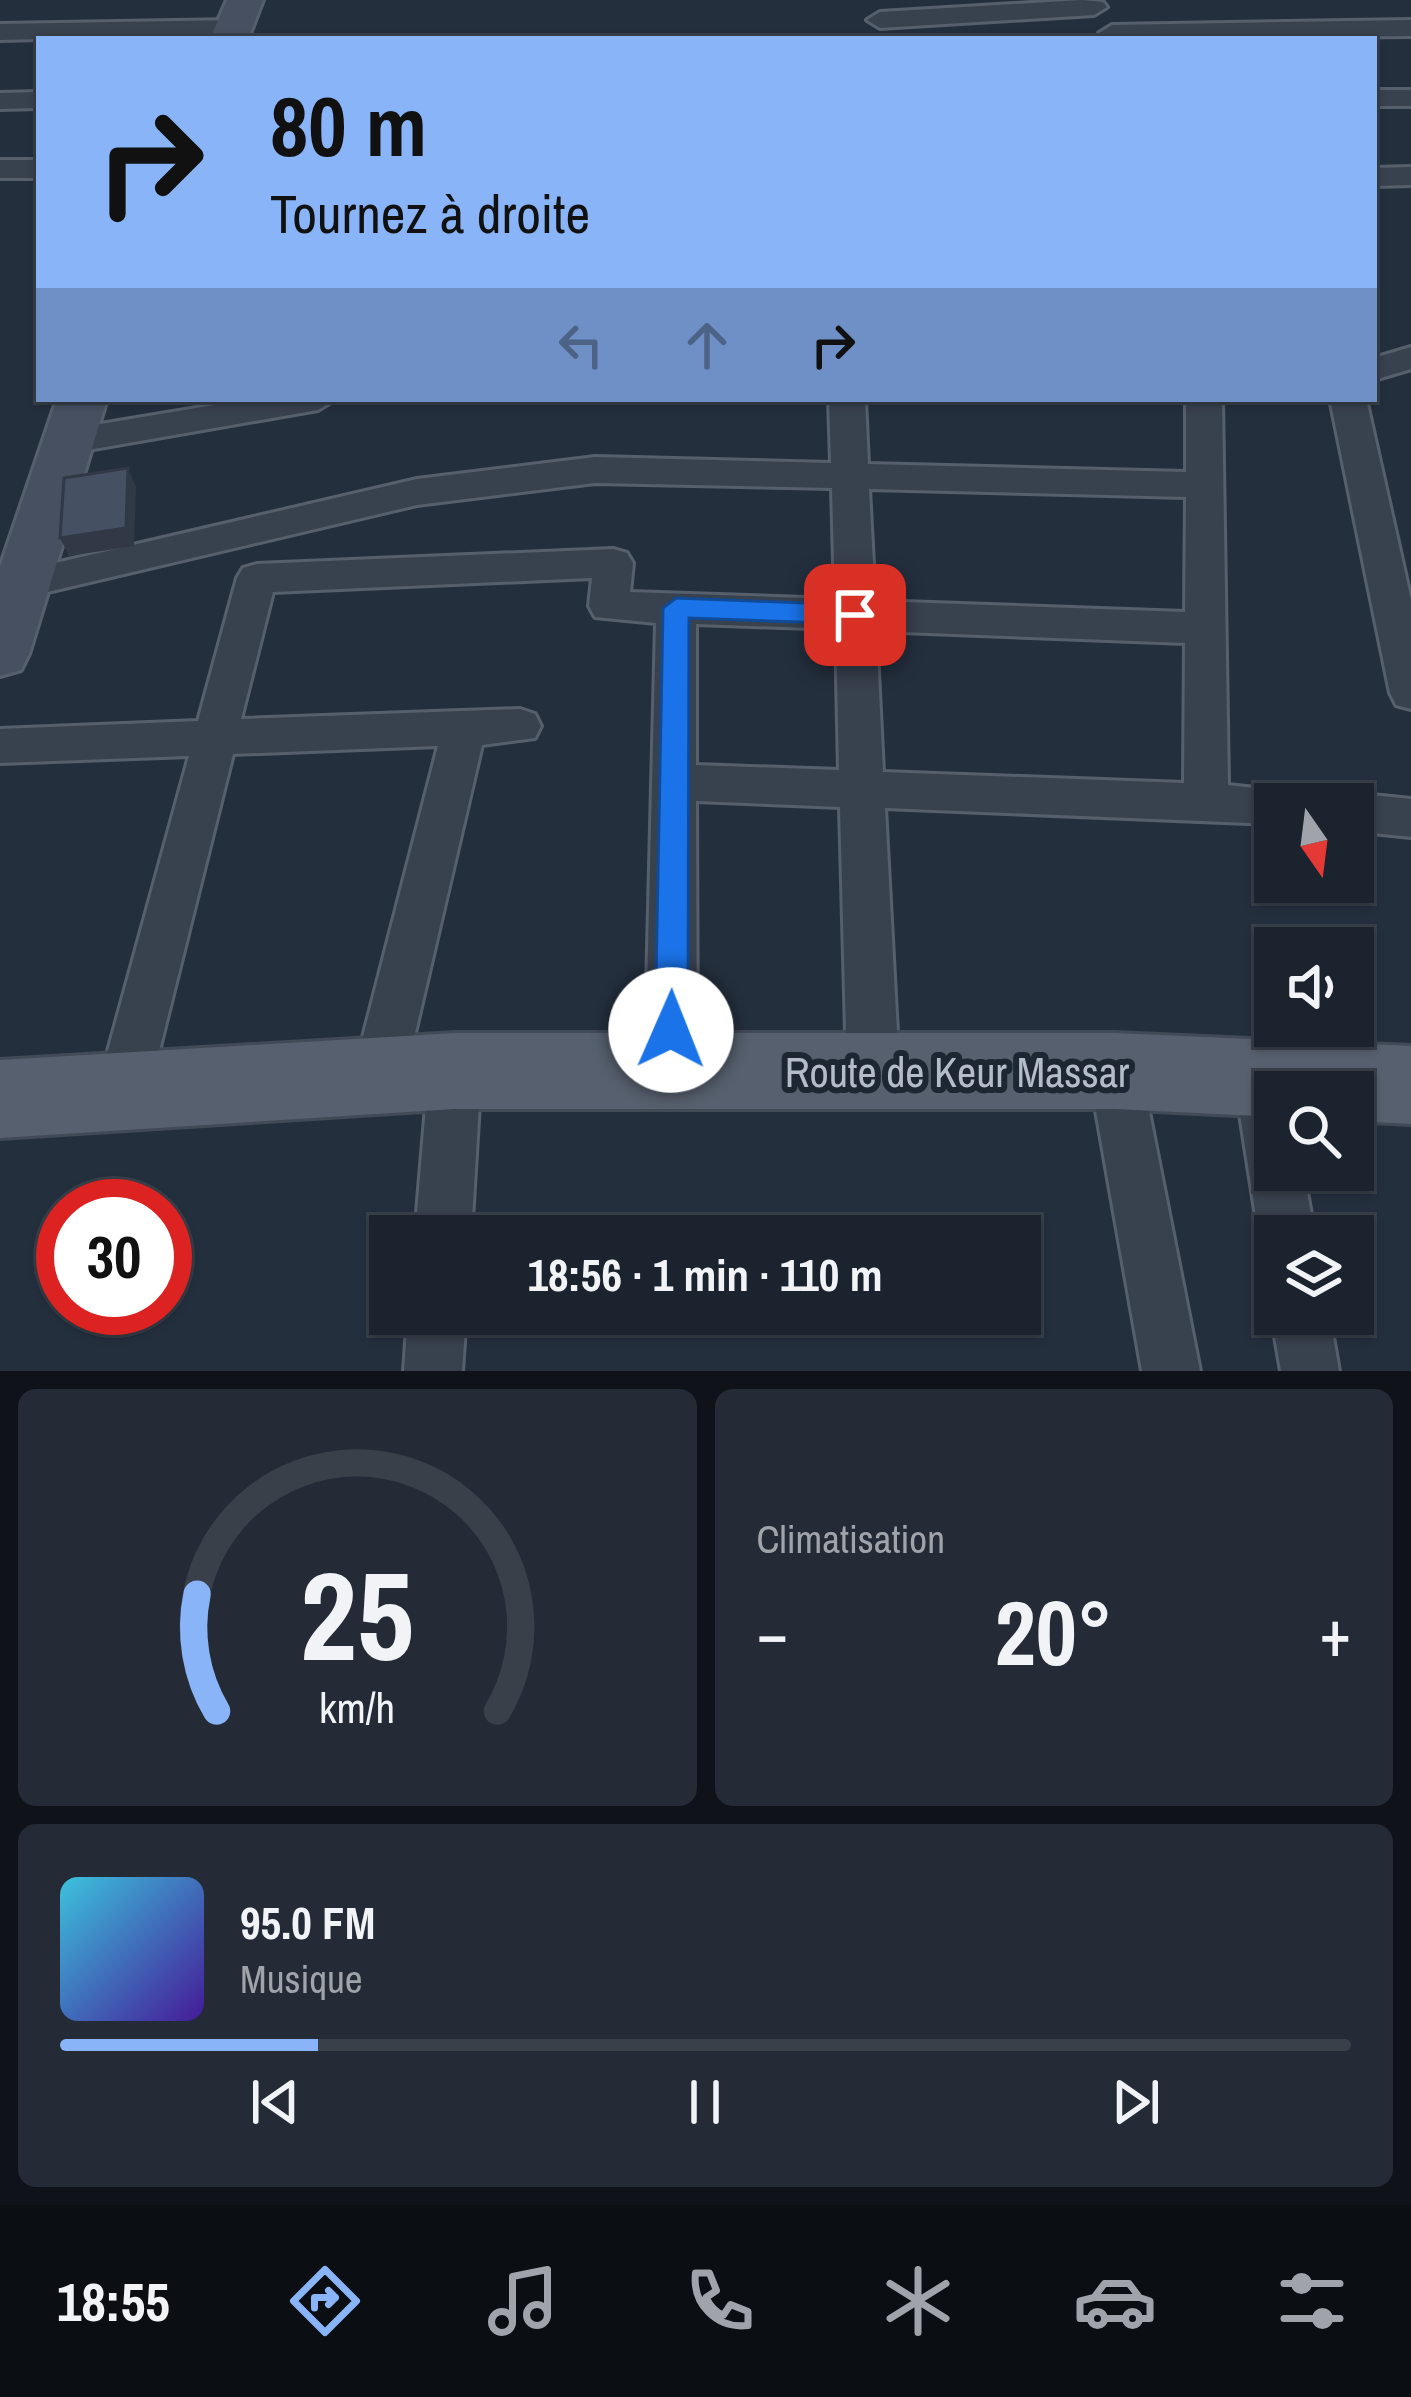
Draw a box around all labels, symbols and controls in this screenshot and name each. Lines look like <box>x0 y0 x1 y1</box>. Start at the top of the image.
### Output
text: 80 m <box>270 69 427 182</box>
icon: right <box>72 84 228 240</box>
text: Tournez à droite <box>270 177 590 250</box>
icon: left <box>548 312 614 378</box>
icon: ahead <box>674 312 740 378</box>
icon: right <box>800 312 866 378</box>
pin <box>804 564 906 666</box>
icon: arrive <box>822 582 888 648</box>
north arrow <box>1254 783 1374 903</box>
map controls <box>1254 783 1374 1335</box>
button: sound <box>1254 927 1374 1047</box>
position arrow <box>608 967 734 1093</box>
street label: Route de Keur Massar <box>785 1044 1130 1100</box>
button: search <box>1254 1071 1374 1191</box>
speed limit sign: 30 <box>36 1179 192 1335</box>
button: layers <box>1254 1215 1374 1335</box>
text: 18:56 · 1 min · 110 m <box>528 1244 882 1305</box>
text: Climatisation <box>757 1513 945 1565</box>
text: 25 <box>300 1531 414 1699</box>
text: 20° <box>995 1572 1113 1693</box>
text: − <box>757 1588 788 1677</box>
text: + <box>1319 1588 1351 1677</box>
text: km/h <box>319 1678 395 1735</box>
text: 95.0 FM <box>240 1892 375 1953</box>
text: Musique <box>240 1953 363 2005</box>
icon: previous <box>242 2069 308 2135</box>
icon: pause <box>672 2069 738 2135</box>
icon: next <box>1103 2069 1169 2135</box>
icon: directions <box>283 2259 367 2343</box>
icon: music <box>481 2259 565 2343</box>
icon: phone <box>678 2259 762 2343</box>
icon: climate <box>876 2259 960 2343</box>
icon: car <box>1073 2259 1157 2343</box>
icon: filters <box>1270 2259 1354 2343</box>
text: 18:55 <box>57 2265 170 2338</box>

